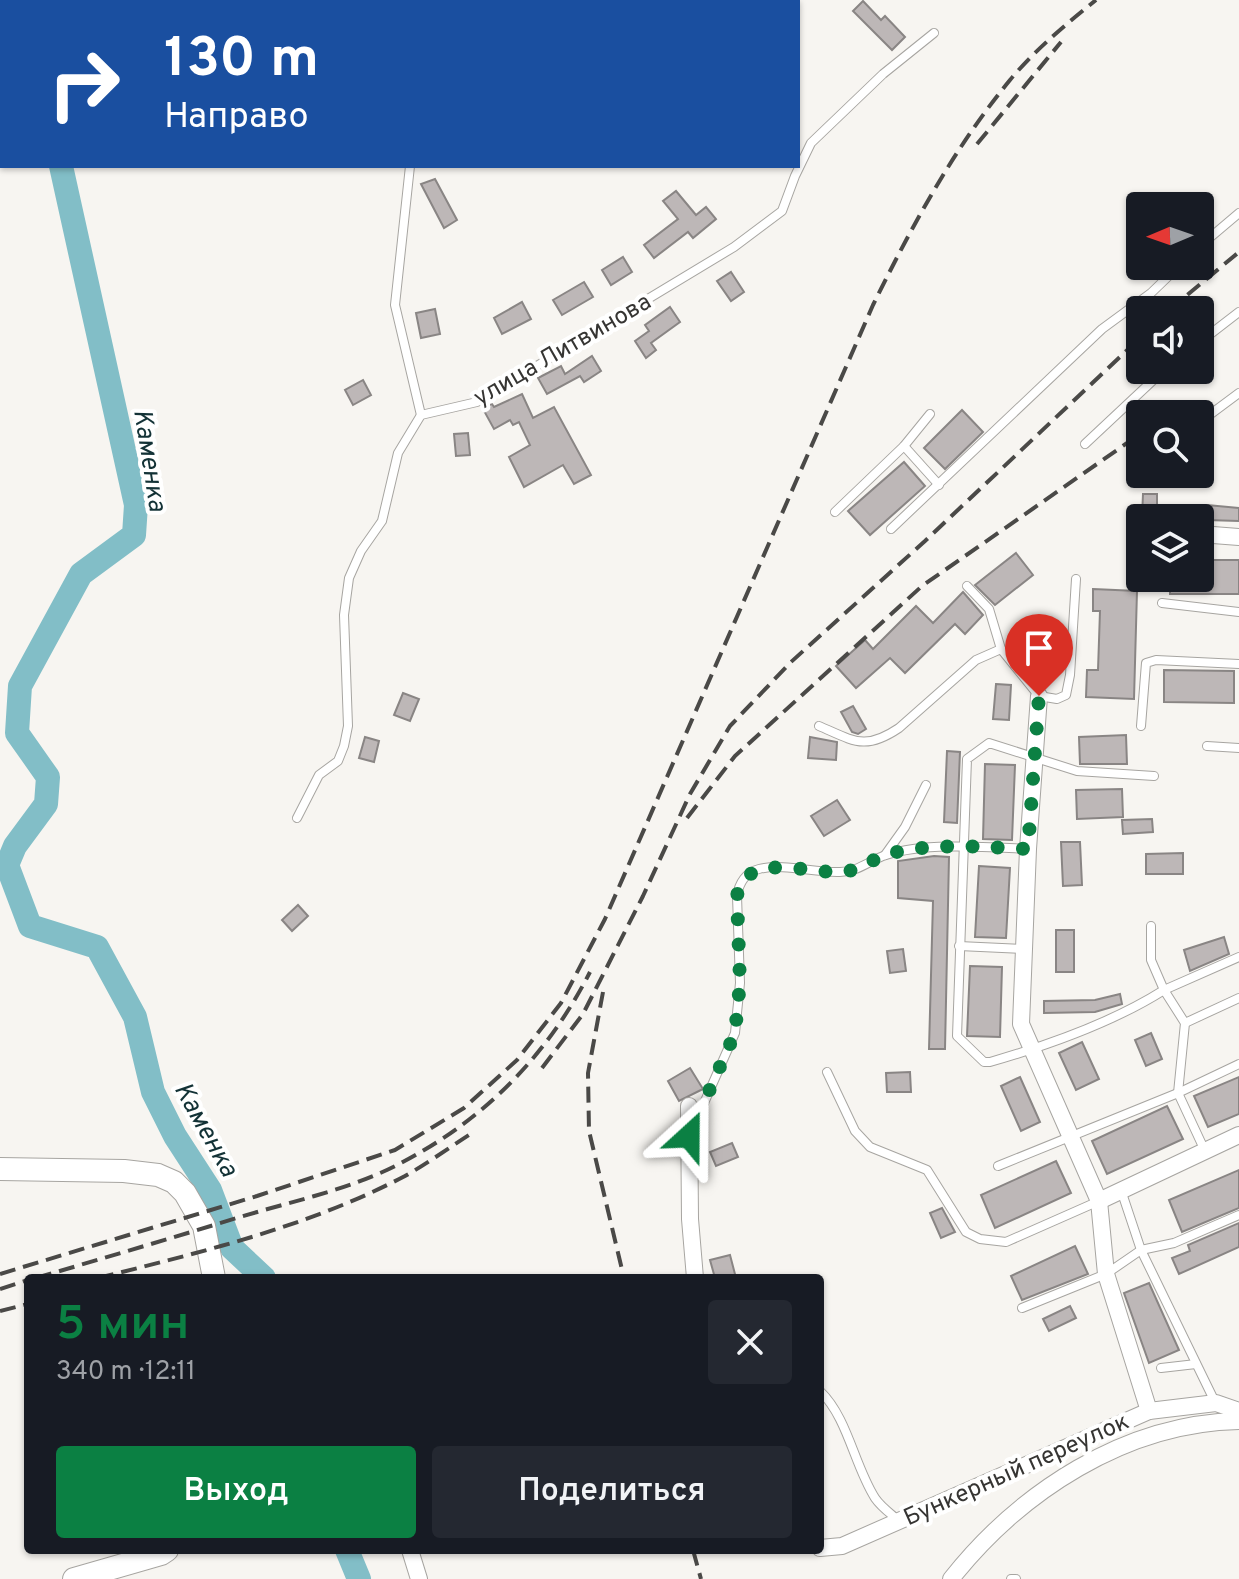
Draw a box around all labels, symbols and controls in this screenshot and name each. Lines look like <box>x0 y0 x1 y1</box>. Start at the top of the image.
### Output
text: 130 m <box>164 26 319 96</box>
icon: right <box>32 32 136 136</box>
text: Направо <box>164 95 309 141</box>
north arrow <box>1126 192 1214 280</box>
map controls <box>1126 192 1214 592</box>
street label: улица Литвинова <box>469 288 657 414</box>
button: sound <box>1126 296 1214 384</box>
button: search <box>1126 400 1214 488</box>
water label: Каменка <box>124 407 173 515</box>
button: layers <box>1126 504 1214 592</box>
pin <box>1005 614 1073 696</box>
icon: arrive <box>1017 626 1061 670</box>
water label: Каменка <box>165 1077 245 1184</box>
position arrow <box>647 1094 731 1178</box>
text: 5 мин <box>56 1296 189 1356</box>
button: close <box>708 1300 792 1384</box>
text: 340 m · 12:11 <box>56 1356 196 1389</box>
street label: Бункерный переулок <box>899 1408 1134 1534</box>
button: Выход <box>56 1446 416 1538</box>
button: Поделиться <box>432 1446 792 1538</box>

